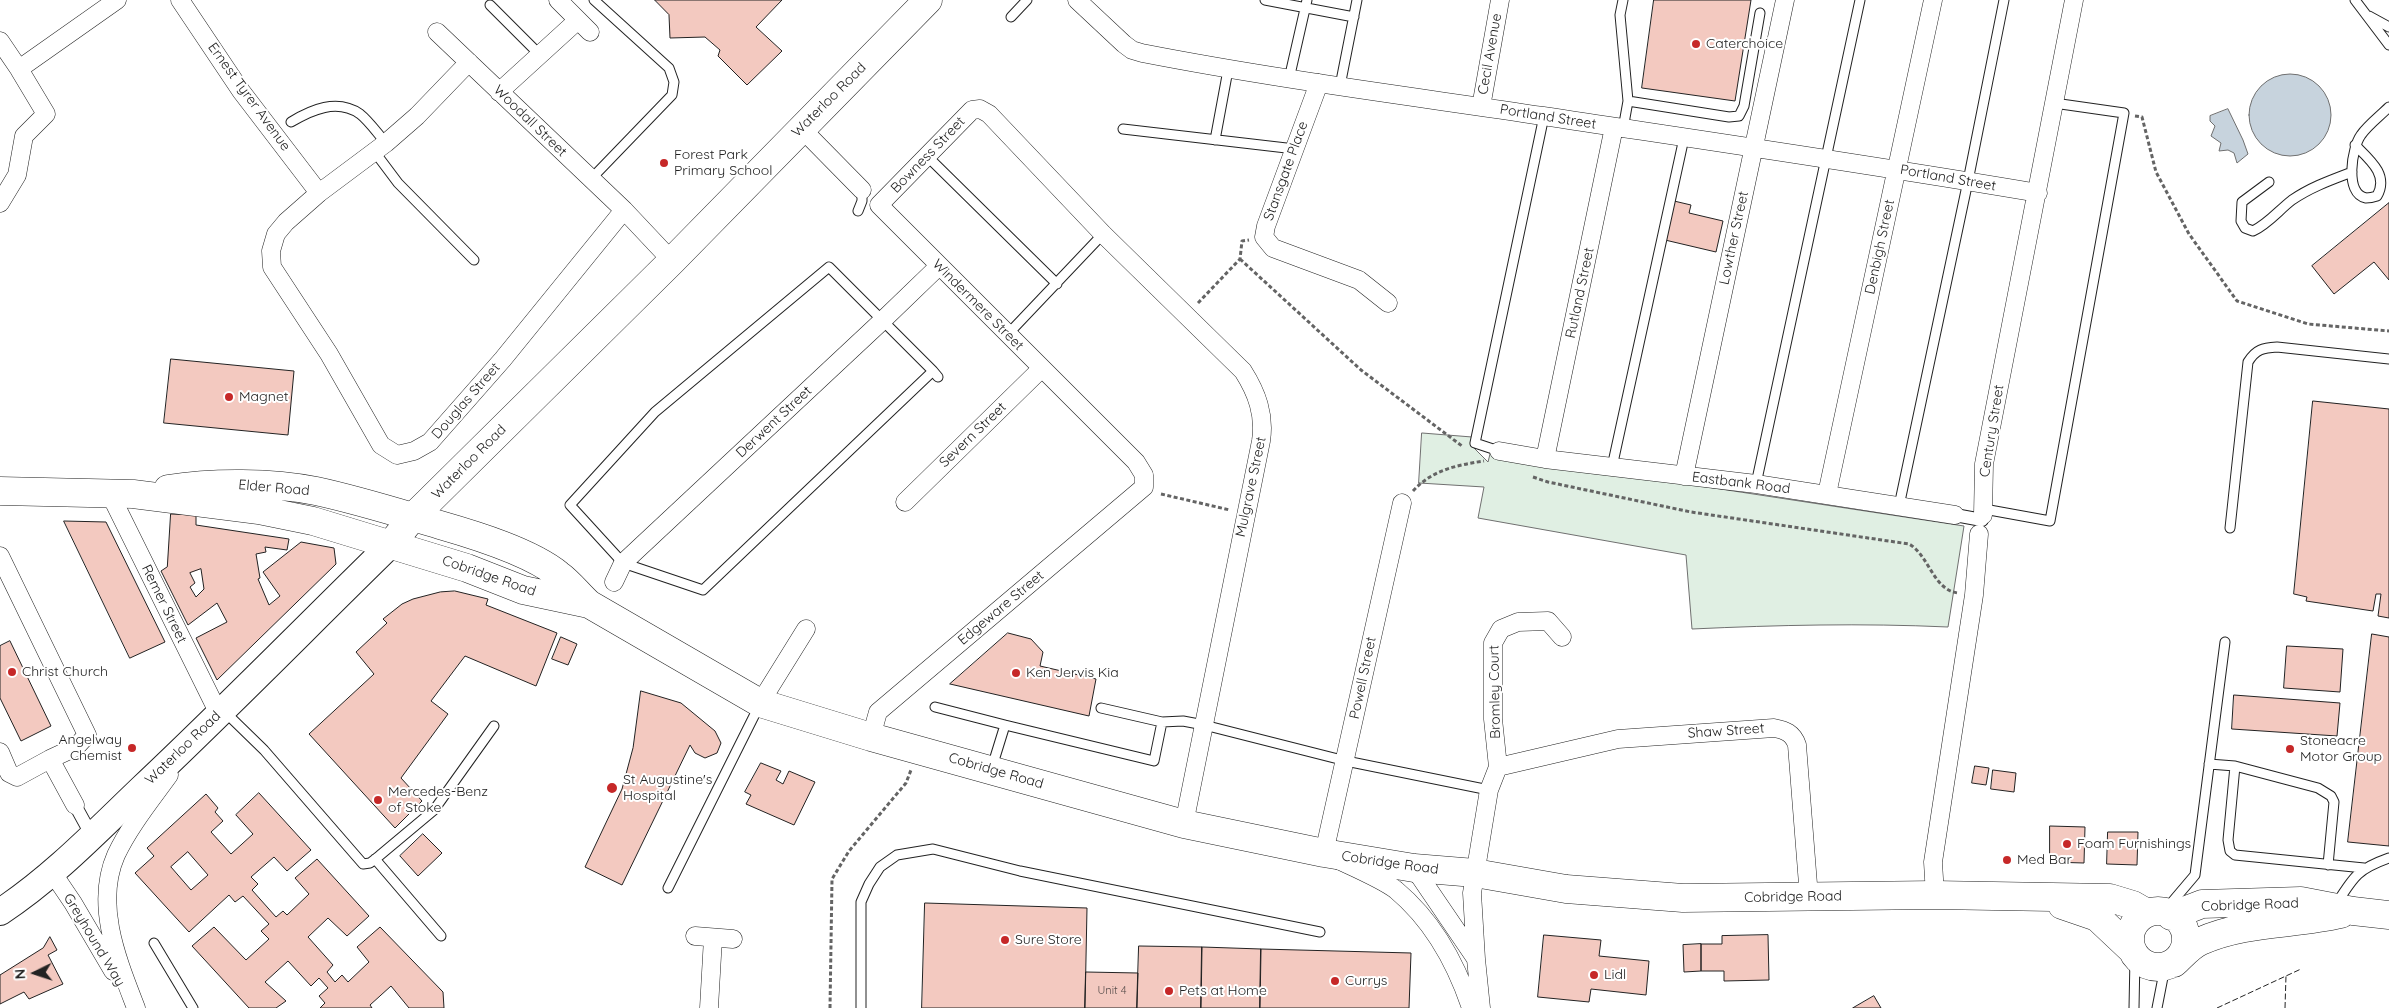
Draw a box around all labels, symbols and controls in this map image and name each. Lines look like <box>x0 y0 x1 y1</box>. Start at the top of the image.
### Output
street label: Cecil Avenue <box>1475 12 1505 96</box>
place label: Caterchoice <box>1706 36 1783 52</box>
marker: Caterchoice <box>1690 38 1702 50</box>
street label: Ernest Tyrer Avenue <box>204 40 294 154</box>
street label: Waterloo Road <box>788 59 870 141</box>
street label: Woodall Street <box>490 82 570 160</box>
street label: Portland Street <box>1499 101 1597 133</box>
street label: Bowness Street <box>887 113 969 197</box>
street label: Stansgate Place <box>1260 119 1312 223</box>
place label: Forest Park Primary School <box>674 147 772 180</box>
marker: Forest Park Primary School <box>658 157 670 169</box>
street label: Portland Street <box>1899 161 1997 195</box>
street label: Lowther Street <box>1716 190 1752 286</box>
street label: Denbigh Street <box>1862 198 1898 296</box>
street label: Rutland Street <box>1562 246 1598 340</box>
street label: Windermere Street <box>929 256 1027 354</box>
street label: Douglas Street <box>428 359 504 443</box>
street label: Derwent Street <box>733 383 815 461</box>
street label: Century Street <box>1976 384 2008 478</box>
place label: Magnet <box>239 389 289 405</box>
marker: Magnet <box>223 391 235 403</box>
street label: Severn Street <box>936 399 1010 471</box>
street label: Waterloo Road <box>428 421 510 503</box>
street label: Mulgrave Street <box>1232 435 1270 539</box>
street label: Eastbank Road <box>1691 469 1791 497</box>
street label: Elder Road <box>238 477 310 499</box>
street label: Cobridge Road <box>440 552 538 600</box>
street label: Remer Street <box>138 562 190 646</box>
street label: Edgeware Street <box>955 567 1047 649</box>
street label: Powell Street <box>1346 635 1380 721</box>
street label: Bromley Court <box>1486 645 1504 739</box>
place label: Christ Church <box>22 664 108 680</box>
place label: Ken Jervis Kia <box>1026 665 1119 681</box>
marker: Christ Church <box>6 666 18 678</box>
marker: Ken Jervis Kia <box>1010 667 1022 679</box>
street label: Waterloo Road <box>142 708 224 788</box>
street label: Shaw Street <box>1687 720 1765 742</box>
place label: Angelway Chemist <box>58 732 122 764</box>
place label: Stoneacre Motor Group <box>2300 733 2382 766</box>
marker: Angelway Chemist <box>126 742 138 754</box>
marker: Stoneacre Motor Group <box>2284 743 2296 755</box>
street label: Cobridge Road <box>947 749 1045 793</box>
place label: St Augustine's Hospital <box>623 772 712 804</box>
marker: St Augustine's Hospital <box>605 781 619 795</box>
place label: Mercedes-Benz of Stoke <box>388 784 488 816</box>
marker: Mercedes-Benz of Stoke <box>372 794 384 806</box>
place label: Foam Furnishings <box>2077 836 2191 852</box>
marker: Foam Furnishings <box>2061 838 2073 850</box>
street label: Cobridge Road <box>1340 848 1440 878</box>
place label: Med Bar <box>2017 852 2072 868</box>
marker: Med Bar <box>2001 854 2013 866</box>
street label: Cobridge Road <box>1744 888 1842 906</box>
street label: Greyhound Way <box>60 891 128 989</box>
street label: Cobridge Road <box>2201 895 2299 915</box>
place label: Sure Store <box>1015 932 1082 948</box>
marker: Sure Store <box>999 934 1011 946</box>
north arrow <box>10 948 60 998</box>
place label: Lidl <box>1604 967 1626 983</box>
text: N <box>11 968 29 980</box>
marker: Lidl <box>1588 969 1600 981</box>
place label: Currys <box>1345 973 1387 989</box>
marker: Currys <box>1329 975 1341 987</box>
place label: Pets at Home <box>1179 983 1267 999</box>
house number: Unit 4 <box>1097 984 1127 998</box>
marker: Pets at Home <box>1163 985 1175 997</box>

